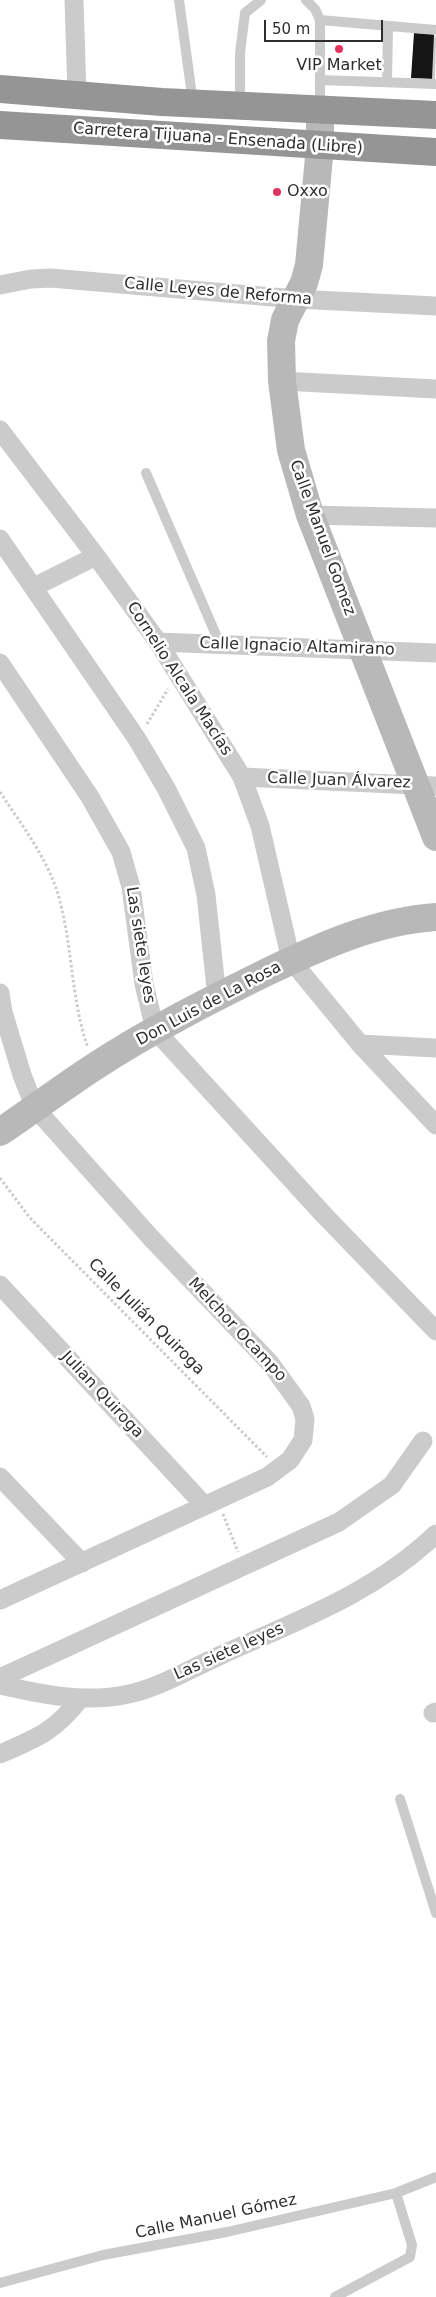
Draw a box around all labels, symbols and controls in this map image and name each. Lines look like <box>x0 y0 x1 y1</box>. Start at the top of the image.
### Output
scale bar <box>266 10 385 42</box>
text: 50 m <box>272 20 310 38</box>
marker: VIP Market <box>333 43 345 55</box>
place label: VIP Market <box>296 56 382 76</box>
street label: Carretera Tijuana - Ensenada (Libre) <box>72 119 364 159</box>
place label: Oxxo <box>287 182 328 202</box>
marker: Oxxo <box>271 186 283 198</box>
street label: Calle Leyes de Reforma <box>123 274 313 310</box>
street label: Calle Manuel Gomez <box>285 458 359 618</box>
street label: Cornelio Alcala Macías <box>122 599 236 759</box>
street label: Calle Ignacio Altamirano <box>199 634 395 660</box>
street label: Calle Juan Álvarez <box>267 769 411 793</box>
street label: Las siete leyes <box>121 885 159 1005</box>
street label: Don Luis de La Rosa <box>133 958 285 1050</box>
street label: Calle Julián Quiroga <box>84 1255 208 1379</box>
street label: Melchor Ocampo <box>184 1274 290 1386</box>
street label: Julian Quiroga <box>57 1348 147 1442</box>
street label: Las siete leyes <box>171 1619 287 1685</box>
street label: Calle Manuel Gómez <box>134 2191 298 2243</box>

